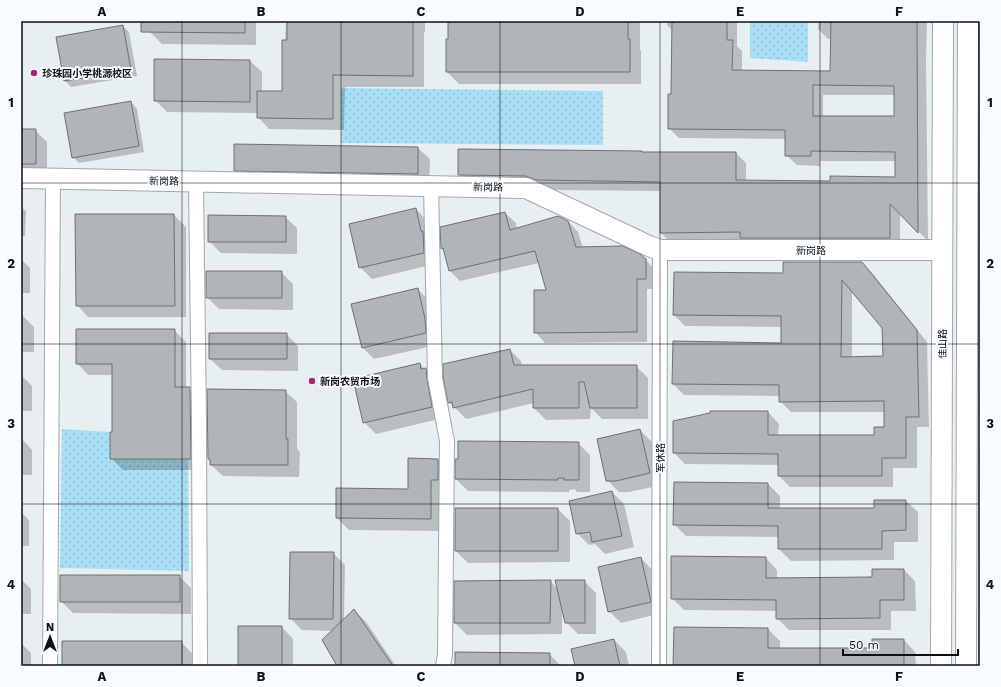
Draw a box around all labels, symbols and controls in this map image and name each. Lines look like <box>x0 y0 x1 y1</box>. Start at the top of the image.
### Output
text: A <box>98 4 107 19</box>
text: B <box>257 4 266 19</box>
text: C <box>417 4 426 19</box>
text: D <box>575 4 585 19</box>
text: E <box>736 4 744 19</box>
text: F <box>895 4 903 19</box>
place label: 珍珠园小学桃源校区 <box>42 67 132 79</box>
marker: 珍珠园小学桃源校区 <box>29 68 39 78</box>
text: 1 <box>8 95 14 110</box>
text: 1 <box>987 95 993 110</box>
street label: 新岗路 <box>149 175 179 187</box>
street label: 新岗路 <box>473 181 503 193</box>
street label: 新岗路 <box>796 245 826 256</box>
text: 2 <box>7 256 15 271</box>
text: 2 <box>986 256 994 271</box>
street label: 佳山路 <box>937 329 948 359</box>
marker: 新岗农贸市场 <box>307 376 317 386</box>
place label: 新岗农贸市场 <box>320 376 380 387</box>
text: 3 <box>7 416 15 431</box>
text: 3 <box>986 416 994 431</box>
street label: 军休路 <box>655 443 666 473</box>
text: 4 <box>7 577 16 592</box>
text: 4 <box>986 577 995 592</box>
north arrow <box>30 617 70 657</box>
text: N <box>46 621 54 634</box>
scale bar <box>843 631 958 657</box>
text: 50 m <box>849 638 879 652</box>
text: A <box>98 669 107 684</box>
text: B <box>257 669 266 684</box>
text: C <box>417 669 426 684</box>
text: D <box>575 669 585 684</box>
text: E <box>736 669 744 684</box>
text: F <box>895 669 903 684</box>

